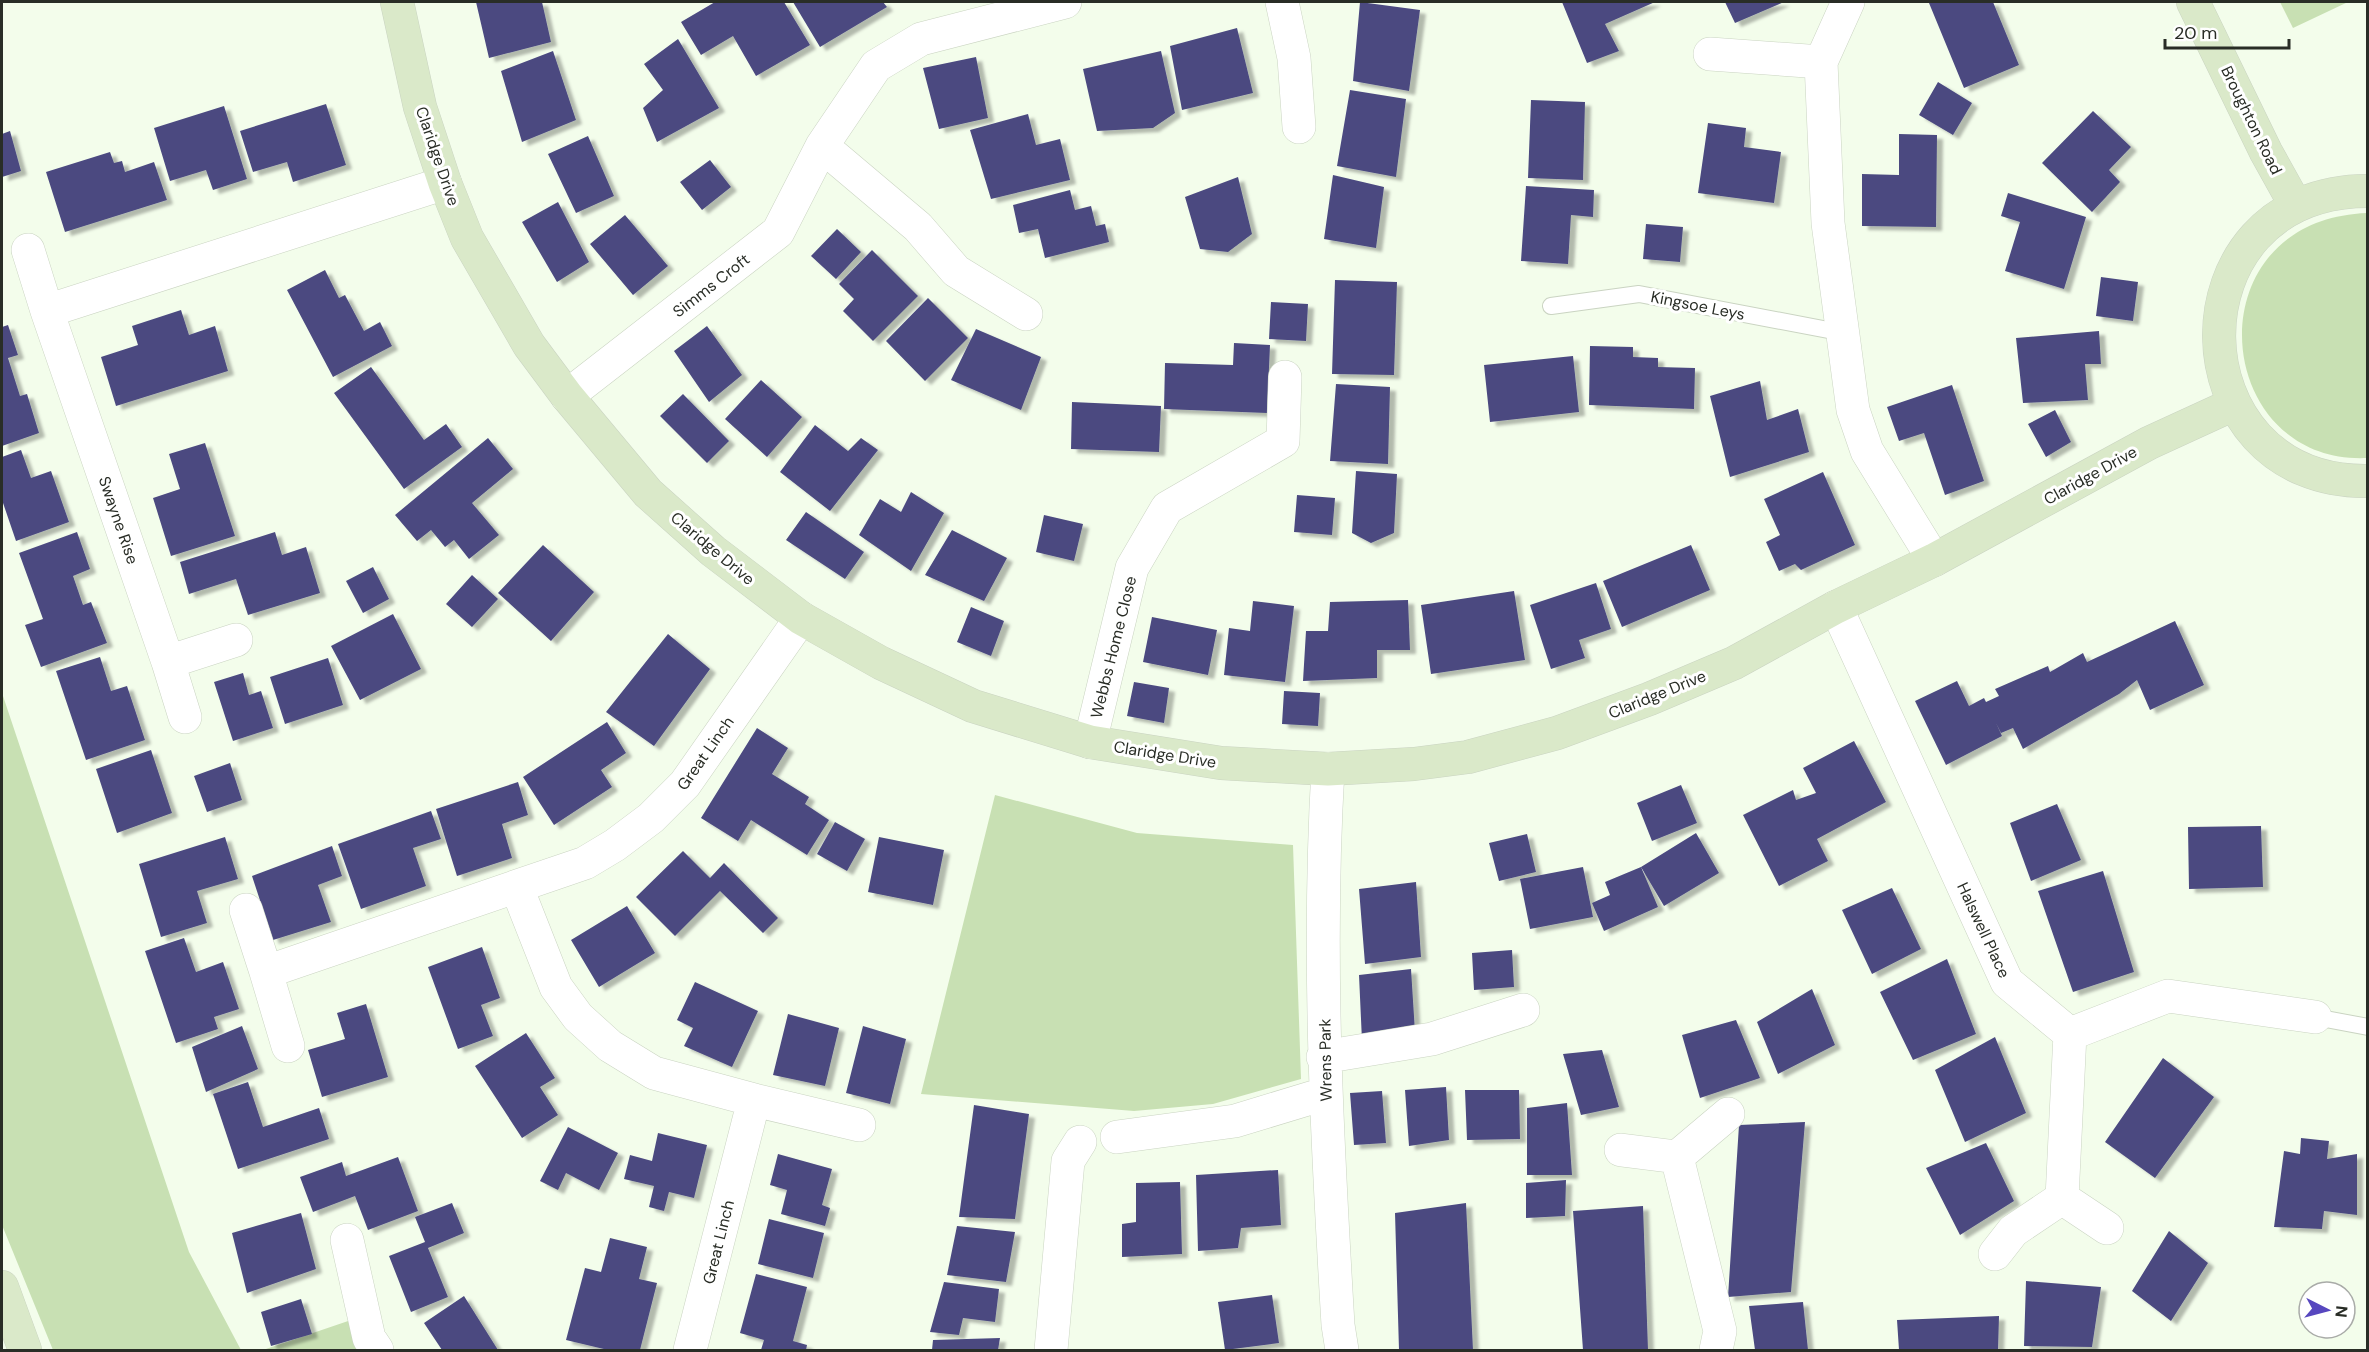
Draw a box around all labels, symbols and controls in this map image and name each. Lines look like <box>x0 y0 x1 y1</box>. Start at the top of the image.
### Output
scale bar <box>2165 12 2290 50</box>
text: 20 m <box>2174 21 2217 45</box>
street label: Broughton Road <box>2216 62 2287 178</box>
street label: Claridge Drive <box>411 104 464 208</box>
street label: Simms Croft <box>669 249 754 322</box>
street label: Kingsoe Leys <box>1649 286 1747 325</box>
street label: Claridge Drive <box>2040 441 2141 510</box>
street label: Swayne Rise <box>94 473 143 567</box>
street label: Claridge Drive <box>666 507 759 590</box>
street label: Webbs Home Close <box>1086 574 1141 720</box>
street label: Claridge Drive <box>1605 665 1709 724</box>
street label: Great Linch <box>672 712 739 794</box>
street label: Claridge Drive <box>1112 736 1218 773</box>
street label: Halswell Place <box>1952 879 2015 981</box>
street label: Wrens Park <box>1314 1018 1337 1102</box>
street label: Great Linch <box>698 1198 739 1286</box>
north arrow <box>2297 1280 2357 1340</box>
text: N <box>2330 1305 2352 1318</box>

